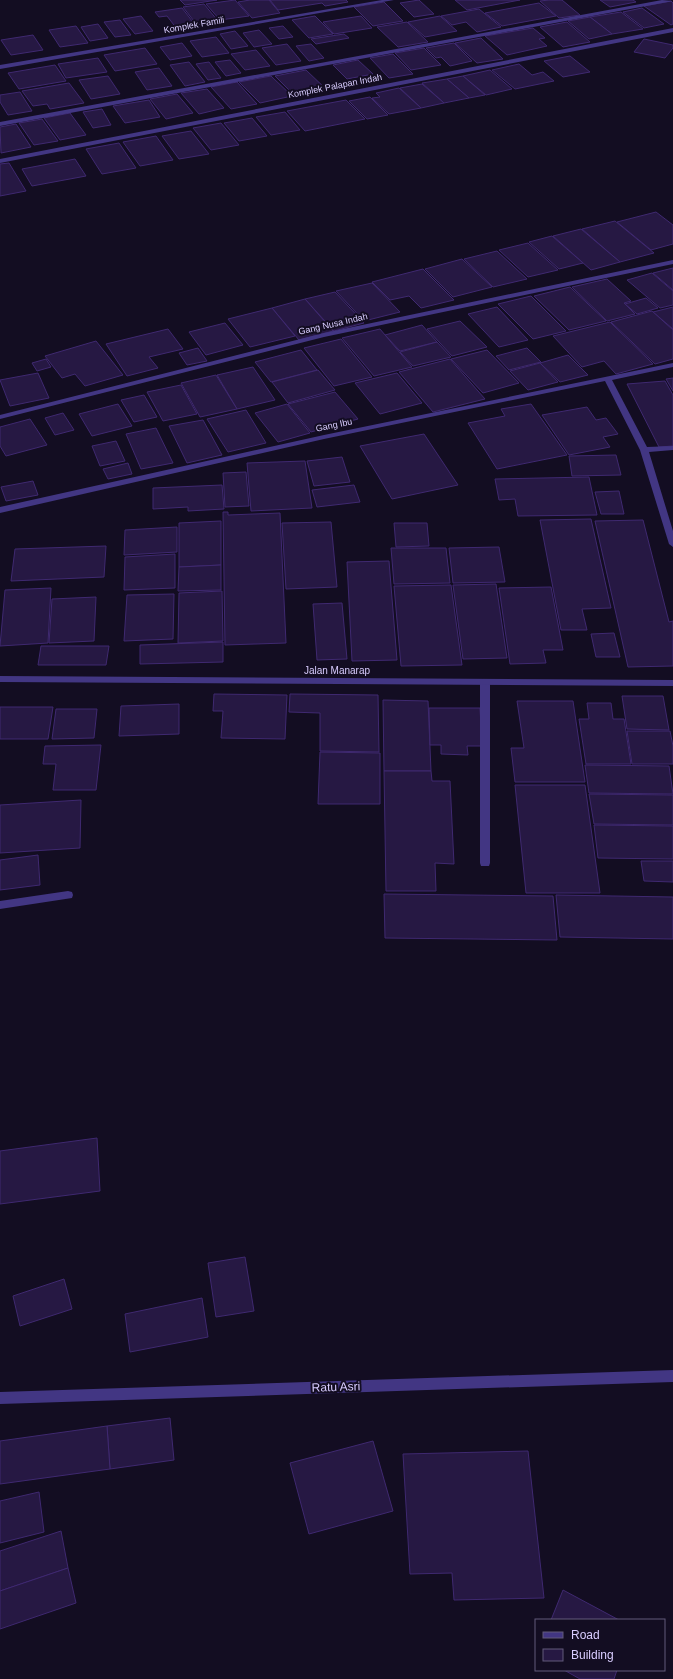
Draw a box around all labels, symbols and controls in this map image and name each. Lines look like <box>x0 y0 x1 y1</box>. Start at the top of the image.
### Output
street label: Komplek Famili <box>163 15 225 35</box>
street label: Komplek Palapan Indah <box>287 72 383 100</box>
street label: Gang Nusa Indah <box>297 311 369 337</box>
street label: Gang Ibu <box>315 416 353 434</box>
street label: Jalan Manarap <box>304 665 371 676</box>
street label: Ratu Asri <box>311 1379 361 1395</box>
legend <box>535 1619 665 1671</box>
text: Road <box>571 1628 600 1642</box>
text: Building <box>571 1648 614 1662</box>

